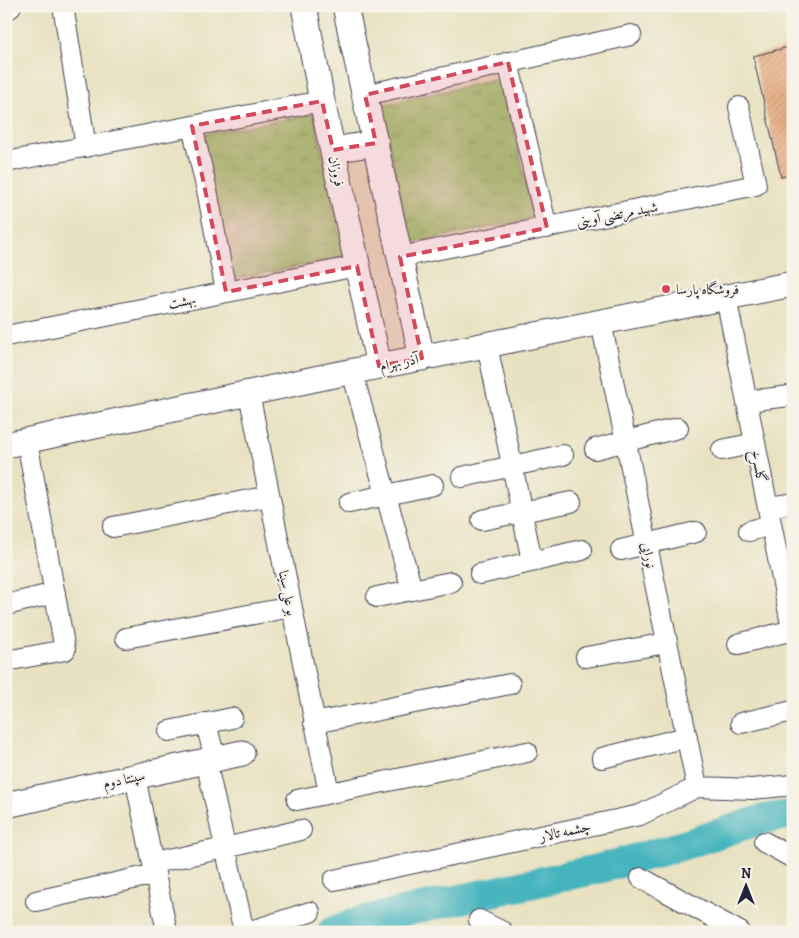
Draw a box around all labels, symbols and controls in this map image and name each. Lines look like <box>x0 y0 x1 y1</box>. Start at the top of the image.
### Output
street label: فروزان <box>324 154 349 188</box>
street label: شهید مرتضی آوینی <box>575 197 659 232</box>
place label: فروشگاه پارسا <box>676 280 739 300</box>
marker: فروشگاه پارسا <box>660 283 672 295</box>
street label: بهشت <box>167 290 198 313</box>
street label: آذر بهرام <box>378 349 423 379</box>
street label: گلسرخ <box>743 448 771 485</box>
street label: نورایی <box>636 540 661 570</box>
street label: بو علی سینا <box>274 569 301 618</box>
street label: سپنتا دوم <box>101 766 147 796</box>
street label: چشمه تالار <box>536 817 593 847</box>
north arrow <box>722 860 772 910</box>
text: N <box>741 864 751 883</box>

